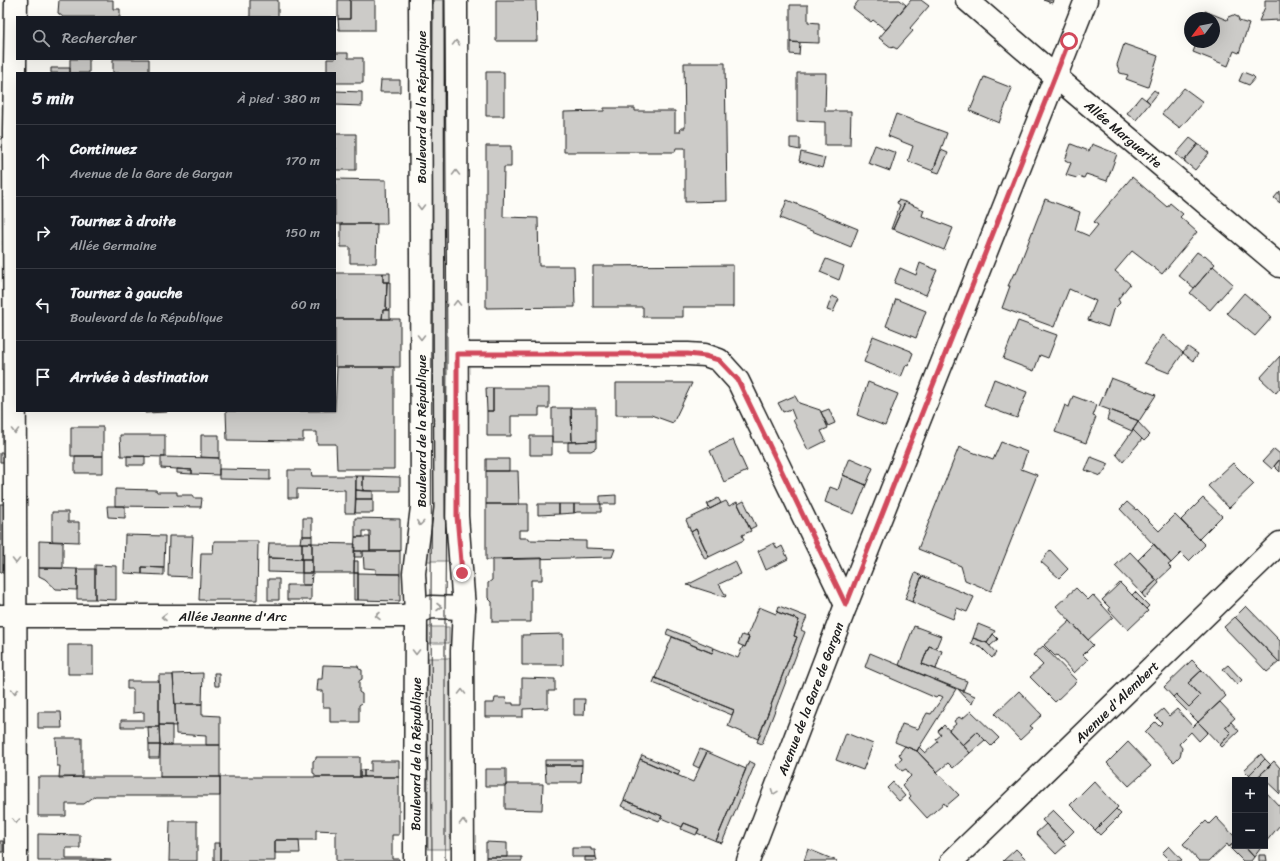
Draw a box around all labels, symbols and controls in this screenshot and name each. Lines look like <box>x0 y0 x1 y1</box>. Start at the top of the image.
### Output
north arrow <box>1184 12 1220 48</box>
search box <box>16 16 336 60</box>
text: Rechercher <box>62 25 137 51</box>
icon: search <box>30 27 52 49</box>
street label: Boulevard de la République <box>410 30 433 184</box>
route start <box>1060 32 1078 50</box>
one-way arrow <box>452 40 460 46</box>
text: 5 min <box>32 83 74 113</box>
text: À pied · 380 m <box>237 87 320 110</box>
street label: Allée Marguerite <box>1078 94 1167 174</box>
text: Continuez <box>70 136 137 162</box>
text: 170 m <box>285 149 320 172</box>
icon: ahead <box>32 150 54 172</box>
text: Avenue de la Gare de Gargan <box>70 162 232 185</box>
one-way arrow <box>452 170 460 176</box>
one-way arrow <box>417 204 425 210</box>
text: Tournez à droite <box>70 208 176 234</box>
text: 150 m <box>285 221 320 244</box>
icon: right <box>32 222 54 244</box>
text: Allée Germaine <box>70 234 157 257</box>
text: Tournez à gauche <box>70 280 182 306</box>
text: 60 m <box>291 293 320 316</box>
icon: left <box>32 294 54 316</box>
one-way arrow <box>453 300 461 306</box>
text: Boulevard de la République <box>70 306 223 329</box>
one-way arrow <box>417 334 425 340</box>
street label: Boulevard de la République <box>410 354 433 508</box>
text: Arrivée à destination <box>70 364 208 390</box>
icon: arrive <box>32 366 54 388</box>
one-way arrow <box>11 428 19 434</box>
one-way arrow <box>416 520 425 526</box>
one-way arrow <box>12 558 20 564</box>
route end <box>453 564 471 582</box>
one-way arrow <box>436 603 442 611</box>
street label: Allée Jeanne d'Arc <box>178 605 287 628</box>
one-way arrow <box>375 612 381 620</box>
one-way arrow <box>161 613 167 621</box>
street label: Avenue de la Gare de Gargan <box>771 619 850 780</box>
one-way arrow <box>412 649 420 655</box>
street label: Avenue d'Alembert <box>1068 655 1165 749</box>
street label: Boulevard de la République <box>404 677 428 831</box>
one-way arrow <box>11 688 19 694</box>
one-way arrow <box>458 689 466 695</box>
map controls <box>1232 777 1268 849</box>
button: + <box>1232 777 1268 813</box>
one-way arrow <box>771 788 779 795</box>
button: − <box>1232 813 1268 849</box>
one-way arrow <box>12 818 20 824</box>
one-way arrow <box>459 819 467 825</box>

